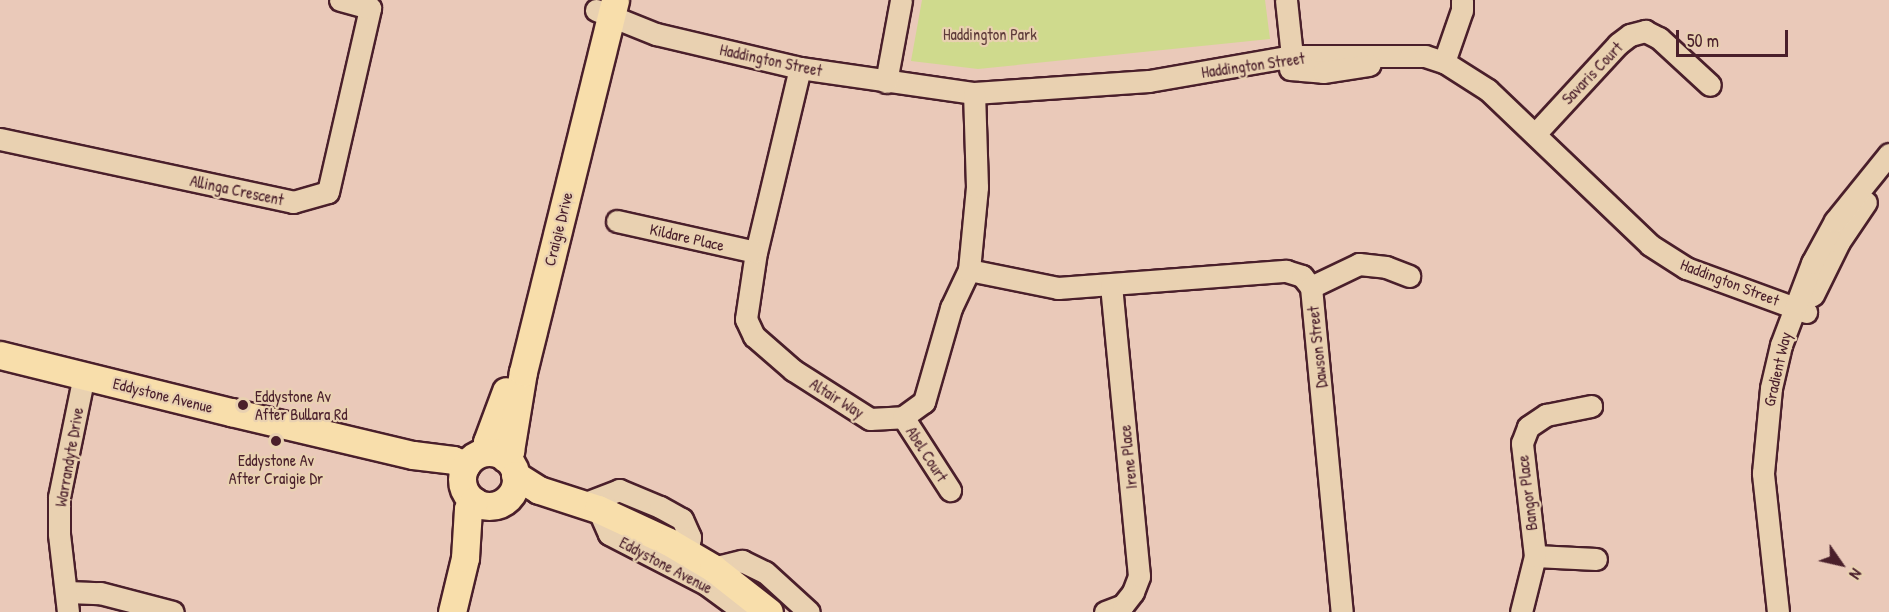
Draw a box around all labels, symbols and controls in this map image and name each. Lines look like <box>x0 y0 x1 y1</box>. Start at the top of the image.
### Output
scale bar <box>1679 18 1792 56</box>
park label: Haddington Park <box>943 24 1037 44</box>
text: 50 m <box>1687 28 1719 53</box>
street label: Savaris Court <box>1558 38 1626 108</box>
street label: Haddington Street <box>718 40 824 80</box>
street label: Haddington Street <box>1200 48 1306 82</box>
street label: Allinga Crescent <box>188 171 286 209</box>
street label: Craigie Drive <box>540 190 576 268</box>
street label: Kildare Place <box>648 219 726 255</box>
street label: Haddington Street <box>1678 254 1782 310</box>
street label: Dawson Street <box>1303 305 1331 389</box>
street label: Gradient Way <box>1759 330 1795 408</box>
street label: Eddystone Avenue <box>111 373 215 417</box>
street label: Altair Way <box>806 374 868 422</box>
place label: Eddystone Av After Bullara Rd <box>255 386 348 424</box>
marker: Eddystone Av After Bullara Rd <box>236 398 250 412</box>
street label: Warrandyte Drive <box>51 406 87 508</box>
street label: Abel Court <box>902 423 952 485</box>
street label: Irene Place <box>1115 424 1141 490</box>
marker: Eddystone Av After Craigie Dr <box>269 434 283 448</box>
place label: Eddystone Av After Craigie Dr <box>229 450 323 488</box>
street label: Bangor Place <box>1513 454 1541 532</box>
street label: Eddystone Avenue <box>616 533 716 597</box>
north arrow <box>1811 534 1871 594</box>
text: N <box>1844 564 1867 584</box>

